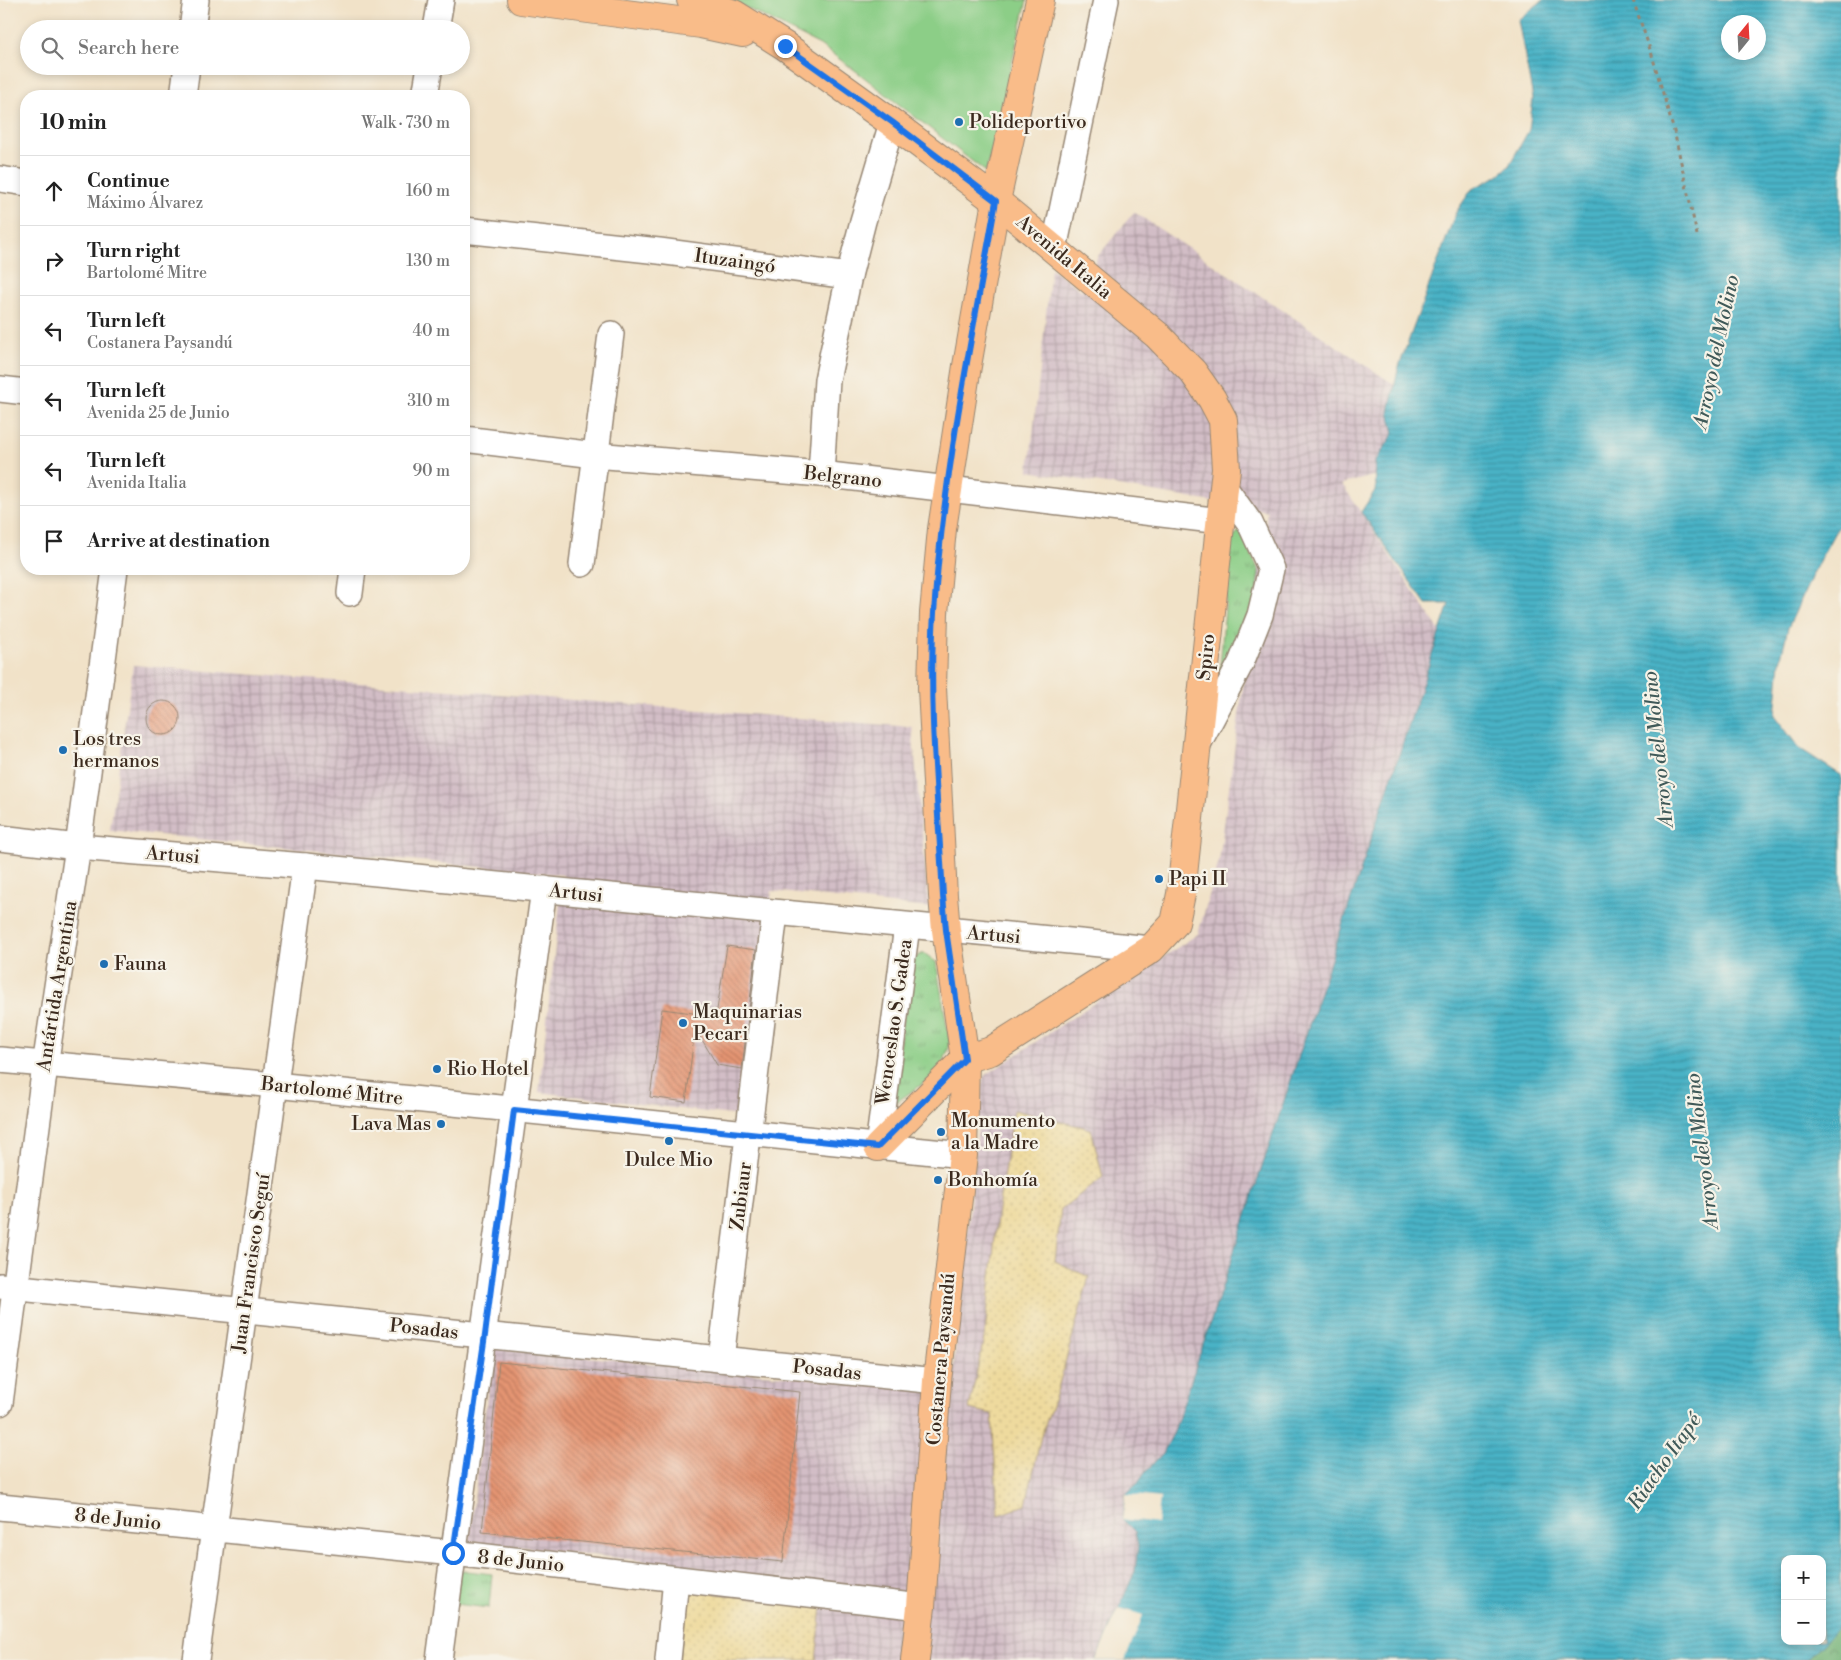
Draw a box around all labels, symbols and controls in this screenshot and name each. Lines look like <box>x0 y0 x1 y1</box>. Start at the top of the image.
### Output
north arrow <box>1721 15 1766 60</box>
search box <box>20 20 470 75</box>
icon: search <box>38 34 66 62</box>
route end <box>774 35 797 58</box>
text: Search here <box>78 36 179 60</box>
text: 10 min <box>40 110 107 136</box>
place label: Polideportivo <box>969 110 1087 134</box>
text: Walk · 730 m <box>361 113 450 133</box>
marker: Polideportivo <box>953 116 965 128</box>
text: Continue <box>87 169 170 193</box>
icon: ahead <box>40 177 68 205</box>
text: 160 m <box>406 181 450 201</box>
text: Máximo Álvarez <box>87 193 203 213</box>
street label: Avenida Italia <box>1010 209 1117 304</box>
text: Turn right <box>87 239 180 263</box>
street label: Ituzaingó <box>693 243 777 279</box>
icon: right <box>40 247 68 275</box>
text: 130 m <box>406 251 450 271</box>
text: Bartolomé Mitre <box>87 263 207 283</box>
water label: Arroyo del Molino <box>1688 273 1746 433</box>
text: Turn left <box>87 309 166 333</box>
icon: left <box>40 317 68 345</box>
text: 40 m <box>413 321 450 341</box>
text: Costanera Paysandú <box>87 333 233 353</box>
text: Turn left <box>87 379 166 403</box>
icon: left <box>40 387 68 415</box>
text: 310 m <box>407 391 450 411</box>
text: Avenida 25 de Junio <box>87 403 230 423</box>
text: Turn left <box>87 449 166 473</box>
icon: left <box>40 457 68 485</box>
text: 90 m <box>412 461 450 481</box>
street label: Belgrano <box>802 461 883 493</box>
text: Avenida Italia <box>87 473 187 493</box>
icon: arrive <box>40 527 68 555</box>
text: Arrive at destination <box>87 529 270 553</box>
street label: Spiro <box>1192 632 1220 682</box>
water label: Arroyo del Molino <box>1638 670 1680 830</box>
place label: Los tres hermanos <box>73 727 159 773</box>
marker: Los tres hermanos <box>57 744 69 756</box>
street label: Artusi <box>144 841 201 869</box>
place label: Papi II <box>1169 867 1226 891</box>
marker: Papi II <box>1153 873 1165 885</box>
street label: Artusi <box>547 878 604 908</box>
street label: Antártida Argentina <box>31 899 82 1074</box>
street label: Artusi <box>965 921 1022 949</box>
street label: Wenceslao S. Gadea <box>870 937 918 1108</box>
place label: Fauna <box>114 952 167 976</box>
marker: Fauna <box>98 958 110 970</box>
place label: Maquinarias Pecari <box>693 1000 802 1046</box>
marker: Maquinarias Pecari <box>677 1017 689 1029</box>
place label: Rio Hotel <box>447 1057 529 1081</box>
marker: Rio Hotel <box>431 1063 443 1075</box>
street label: Bartolomé Mitre <box>259 1072 404 1110</box>
water label: Arroyo del Molino <box>1681 1072 1725 1232</box>
place label: Monumento a la Madre <box>951 1109 1055 1155</box>
place label: Lava Mas <box>351 1112 431 1136</box>
marker: Lava Mas <box>435 1118 447 1130</box>
marker: Monumento a la Madre <box>935 1126 947 1138</box>
marker: Dulce Mio <box>663 1135 675 1147</box>
place label: Dulce Mio <box>625 1148 713 1172</box>
street label: Zubiaur <box>725 1160 757 1232</box>
place label: Bonhomía <box>947 1168 1038 1192</box>
street label: Juan Francisco Seguí <box>226 1171 276 1355</box>
marker: Bonhomía <box>932 1174 944 1186</box>
street label: Costanera Paysandú <box>922 1272 961 1446</box>
street label: Posadas <box>388 1313 460 1345</box>
street label: Posadas <box>791 1354 863 1386</box>
water label: Riacho Itapé <box>1622 1408 1708 1516</box>
street label: 8 de Junio <box>73 1503 163 1535</box>
route start <box>442 1542 465 1565</box>
street label: 8 de Junio <box>476 1545 566 1577</box>
map controls <box>1781 1555 1826 1645</box>
button: + <box>1781 1555 1826 1600</box>
button: − <box>1781 1600 1826 1645</box>

